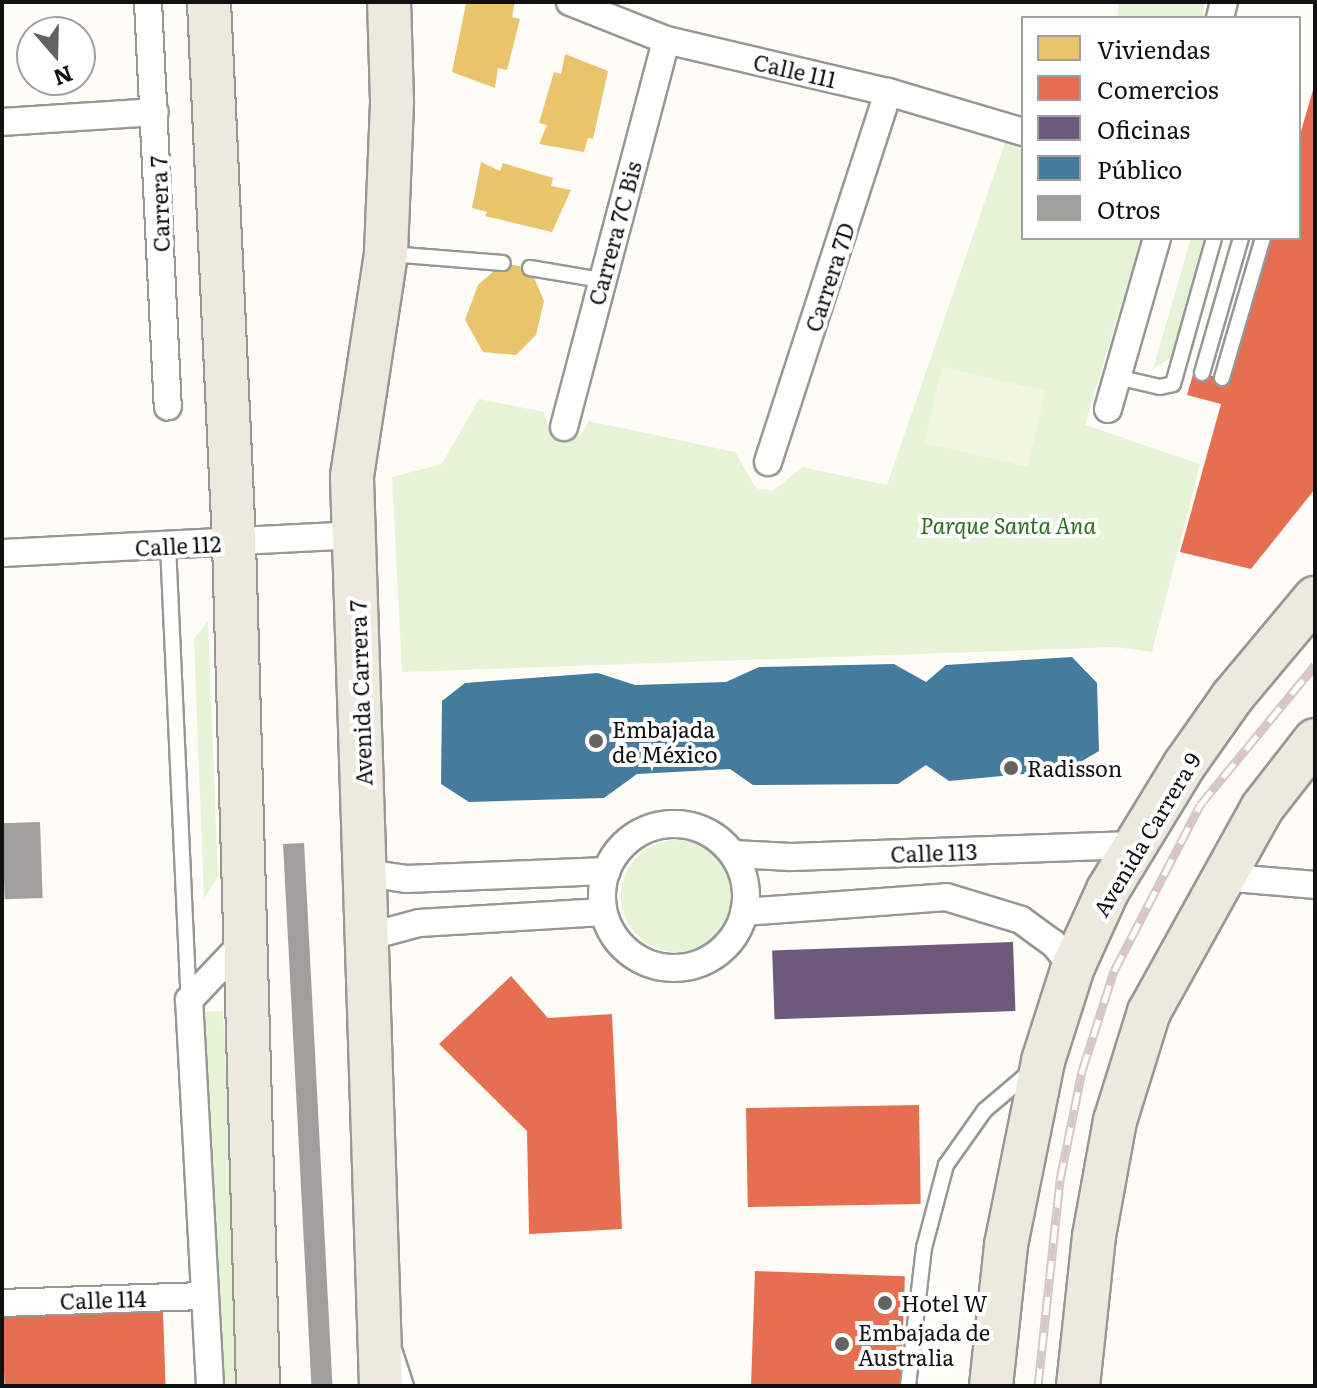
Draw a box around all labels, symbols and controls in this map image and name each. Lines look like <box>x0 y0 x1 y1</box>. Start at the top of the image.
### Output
north arrow <box>16 16 96 96</box>
legend <box>1021 16 1301 240</box>
text: Viviendas <box>1097 31 1210 66</box>
street label: Calle 111 <box>751 48 839 92</box>
text: N <box>49 58 78 96</box>
text: Comercios <box>1097 71 1219 106</box>
text: Oficinas <box>1097 111 1190 146</box>
text: Público <box>1097 151 1182 186</box>
street label: Carrera 7 <box>144 155 174 253</box>
street label: Carrera 7C Bis <box>582 158 646 308</box>
text: Otros <box>1097 191 1160 226</box>
street label: Carrera 7D <box>799 219 859 335</box>
park label: Parque Santa Ana <box>920 512 1096 538</box>
street label: Calle 112 <box>134 530 222 560</box>
street label: Avenida Carrera 7 <box>344 600 376 786</box>
place label: Embajada de México <box>612 715 718 766</box>
marker: Embajada de México <box>587 732 605 750</box>
street label: Avenida Carrera 9 <box>1087 747 1205 921</box>
place label: Radisson <box>1027 755 1122 781</box>
marker: Radisson <box>1002 759 1020 777</box>
street label: Calle 113 <box>890 837 978 867</box>
street label: Calle 114 <box>59 1284 147 1314</box>
place label: Hotel W <box>901 1290 987 1316</box>
marker: Hotel W <box>876 1294 894 1312</box>
place label: Embajada de Australia <box>858 1318 990 1370</box>
marker: Embajada de Australia <box>833 1335 851 1353</box>

